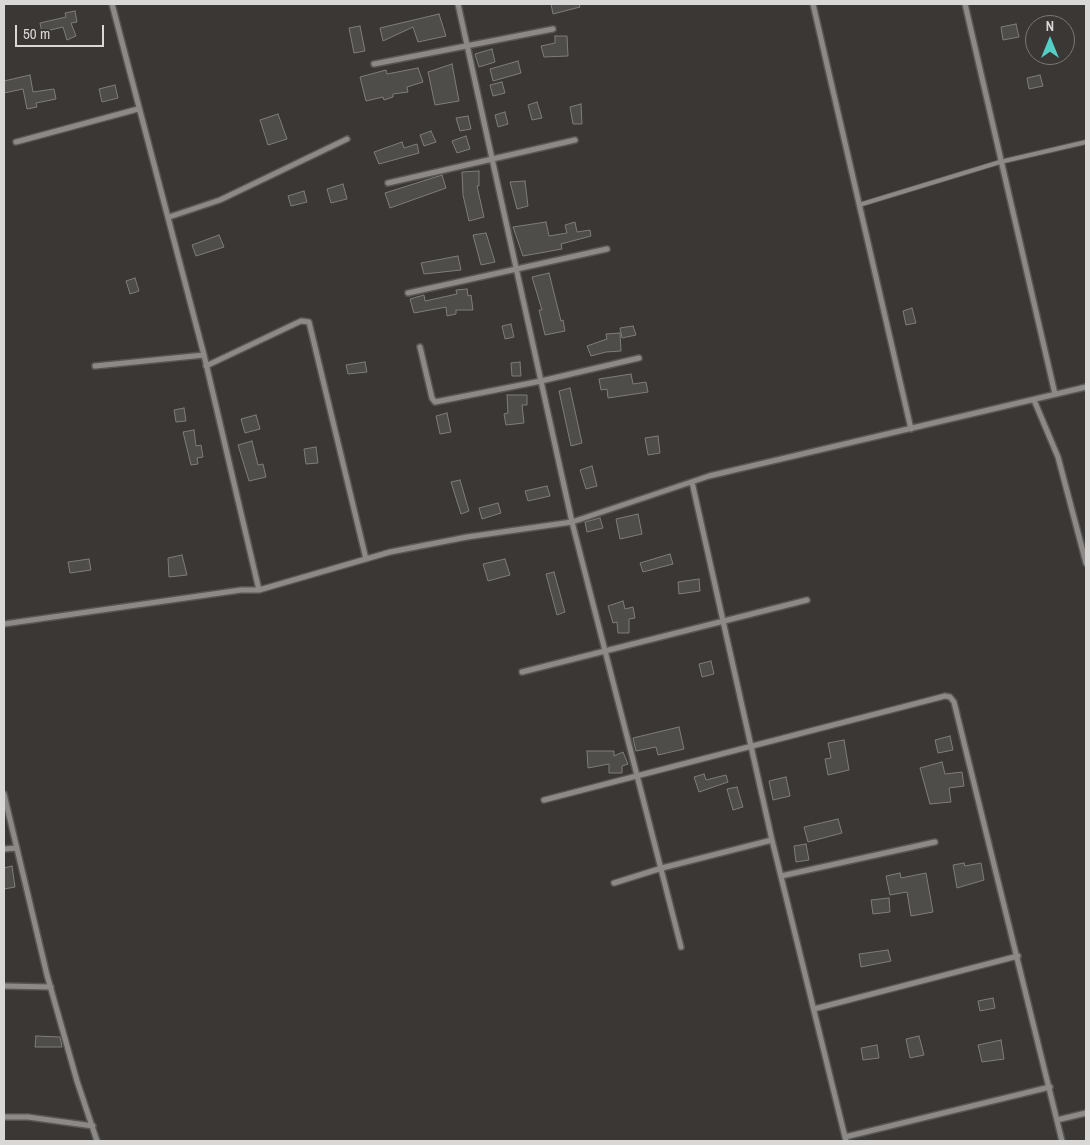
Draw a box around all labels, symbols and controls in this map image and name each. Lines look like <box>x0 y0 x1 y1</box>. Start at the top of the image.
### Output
scale bar <box>18 15 106 47</box>
north arrow <box>1025 15 1075 65</box>
text: N <box>1046 17 1054 35</box>
text: 50 m <box>23 23 50 44</box>

